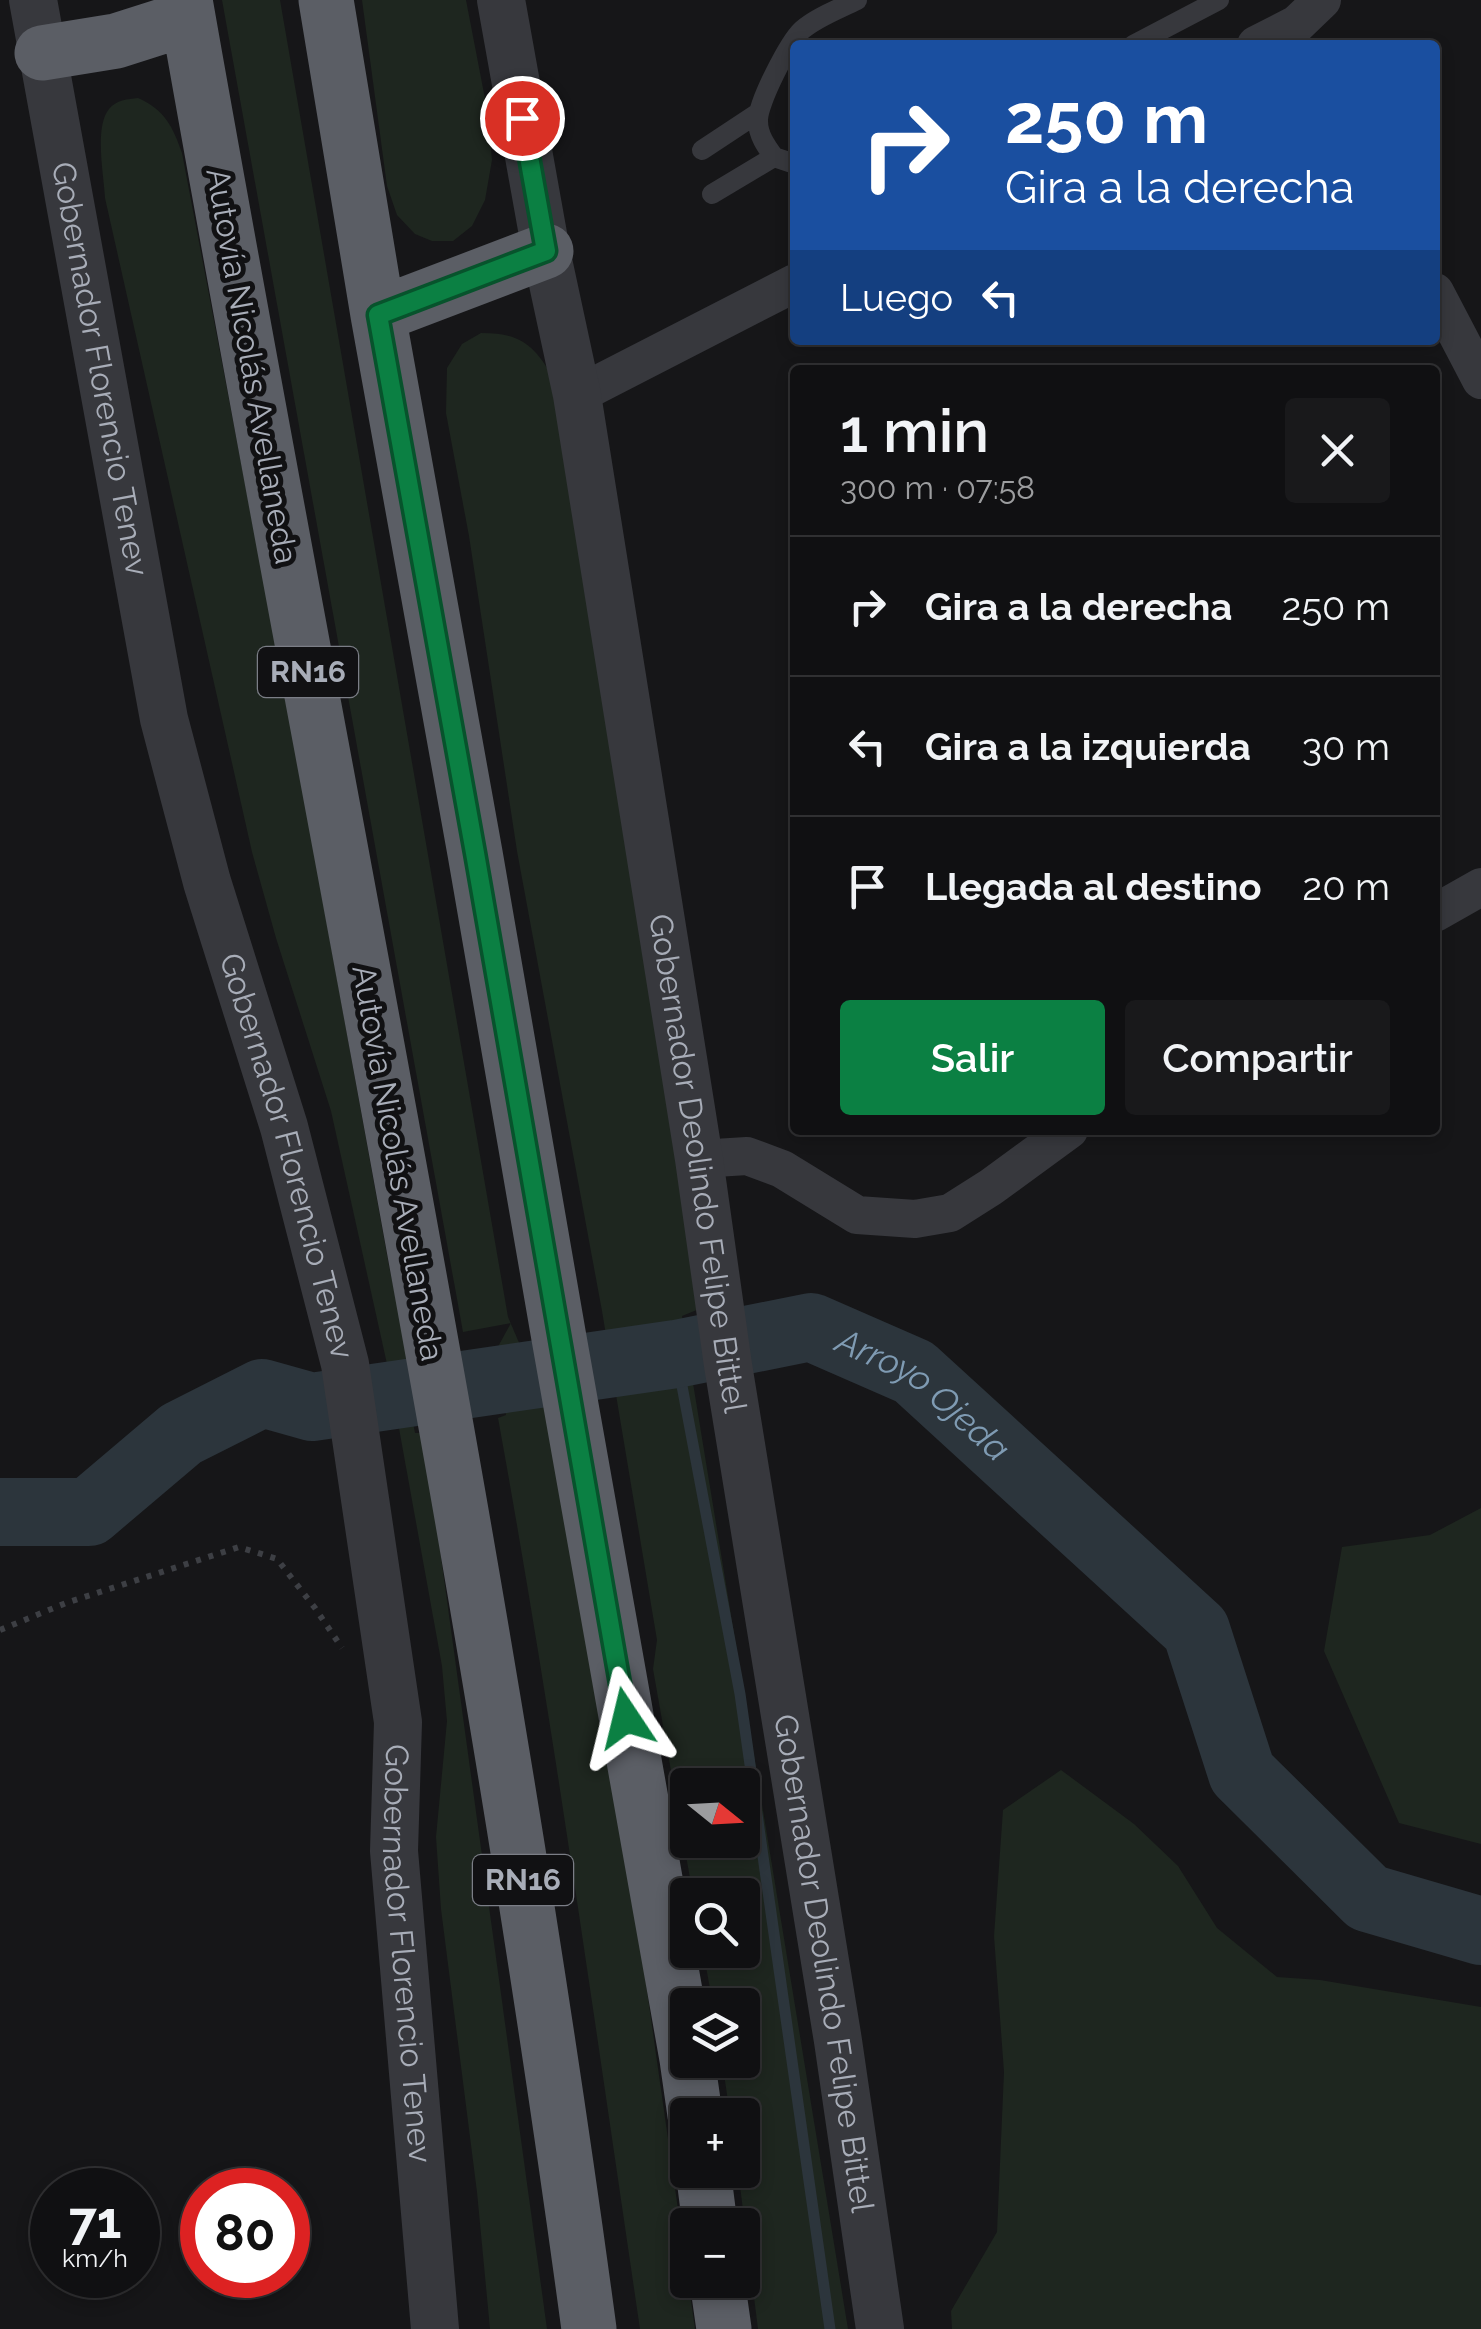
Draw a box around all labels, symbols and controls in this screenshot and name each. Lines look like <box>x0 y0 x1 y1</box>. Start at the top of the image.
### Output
pin <box>480 76 565 161</box>
text: 250 m <box>1005 77 1208 159</box>
icon: right <box>840 80 970 210</box>
icon: arrive <box>495 91 550 146</box>
street label: Gobernador Florencio Tenev <box>45 159 157 579</box>
text: Gira a la derecha <box>1005 161 1354 214</box>
street label: Autovía Nicolás Avellaneda <box>199 165 306 567</box>
icon: left <box>973 270 1028 325</box>
text: Luego <box>840 275 953 320</box>
text: 1 min <box>840 396 989 466</box>
button: close <box>1285 398 1390 503</box>
text: 300 m · 07:58 <box>840 469 1035 506</box>
icon: right <box>840 579 895 634</box>
text: Gira a la derecha <box>925 584 1232 629</box>
text: 250 m <box>1282 584 1390 629</box>
road number: RN16 <box>258 647 358 697</box>
icon: left <box>840 719 895 774</box>
text: Gira a la izquierda <box>925 724 1251 769</box>
text: 30 m <box>1302 724 1390 769</box>
icon: arrive <box>840 859 895 914</box>
text: Llegada al destino <box>925 864 1262 909</box>
text: 20 m <box>1302 864 1390 909</box>
street label: Gobernador Deolindo Felipe Bittel <box>642 911 754 1415</box>
street label: Gobernador Florencio Tenev <box>213 948 362 1363</box>
street label: Autovía Nicolás Avellaneda <box>345 962 452 1364</box>
button: Salir <box>840 1000 1105 1115</box>
button: Compartir <box>1125 1000 1390 1115</box>
water label: Arroyo Ojeda <box>828 1319 1018 1469</box>
position arrow <box>574 1666 678 1770</box>
street label: Gobernador Deolindo Felipe Bittel <box>767 1711 882 2215</box>
street label: Gobernador Florencio Tenev <box>376 1744 440 2164</box>
north arrow <box>670 1768 760 1858</box>
map controls <box>670 1768 760 2298</box>
road number: RN16 <box>473 1855 573 1905</box>
button: search <box>670 1878 760 1968</box>
button: layers <box>670 1988 760 2078</box>
button: + <box>670 2098 760 2188</box>
speed limit sign: 80 <box>180 2168 310 2298</box>
text: 71 <box>69 2191 121 2250</box>
button: − <box>670 2208 760 2298</box>
text: km/h <box>62 2243 128 2273</box>

